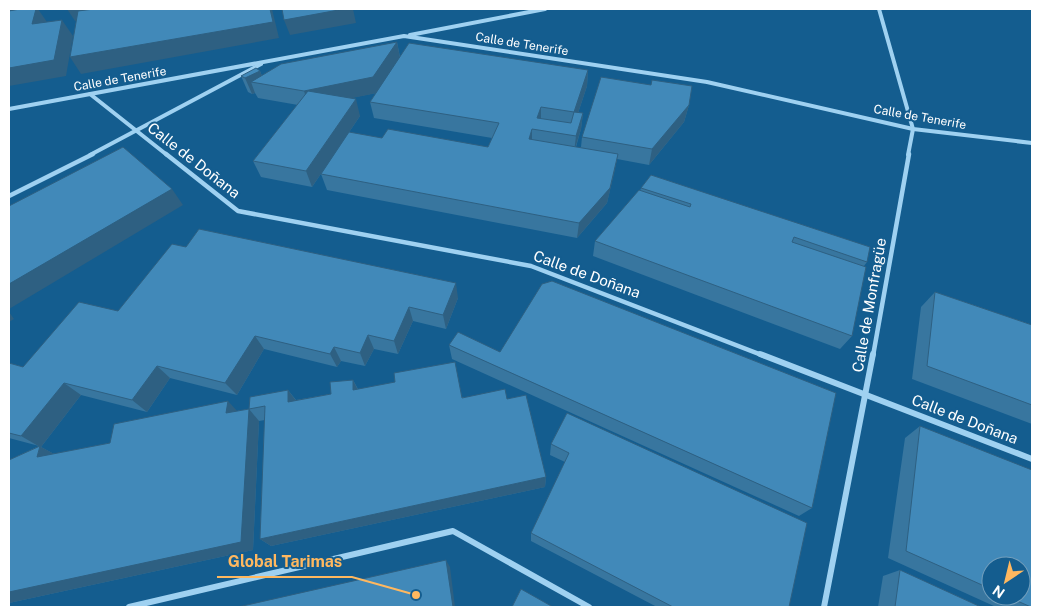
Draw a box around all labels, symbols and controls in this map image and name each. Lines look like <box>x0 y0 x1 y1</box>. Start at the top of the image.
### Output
street label: Calle de Tenerife <box>475 30 570 58</box>
street label: Calle de Tenerife <box>73 64 168 94</box>
street label: Calle de Tenerife <box>873 102 968 132</box>
street label: Calle de Doñana <box>144 119 244 201</box>
street label: Calle de Monfragüe <box>849 237 889 373</box>
street label: Calle de Doñana <box>531 247 643 301</box>
street label: Calle de Doñana <box>909 391 1021 447</box>
callout: Global Tarimas <box>217 546 352 577</box>
text: Global Tarimas <box>228 552 342 571</box>
north arrow <box>981 556 1031 606</box>
text: N <box>989 582 1008 601</box>

